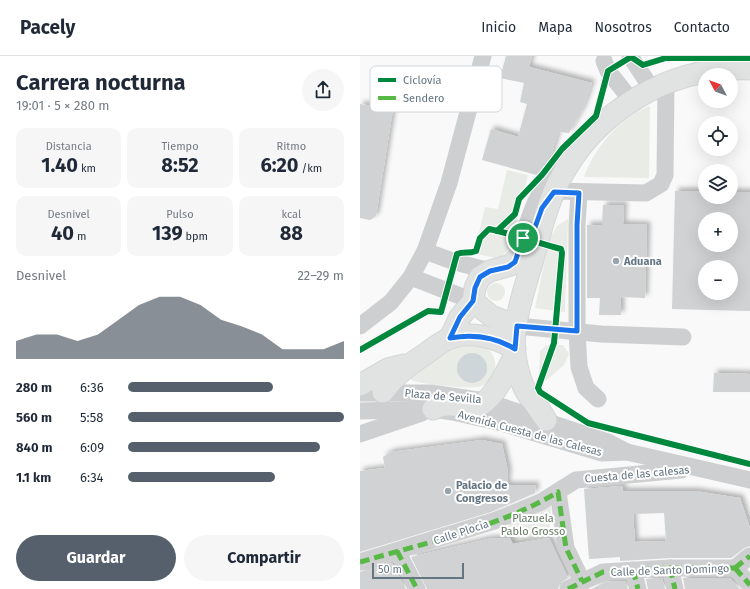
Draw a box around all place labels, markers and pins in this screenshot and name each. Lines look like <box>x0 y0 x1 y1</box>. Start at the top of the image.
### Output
pin <box>506 221 540 255</box>
place label: Aduana <box>623 255 662 268</box>
marker: Aduana <box>611 256 621 266</box>
place label: Palacio de Congresos <box>456 479 509 505</box>
marker: Palacio de Congresos <box>443 486 453 496</box>

